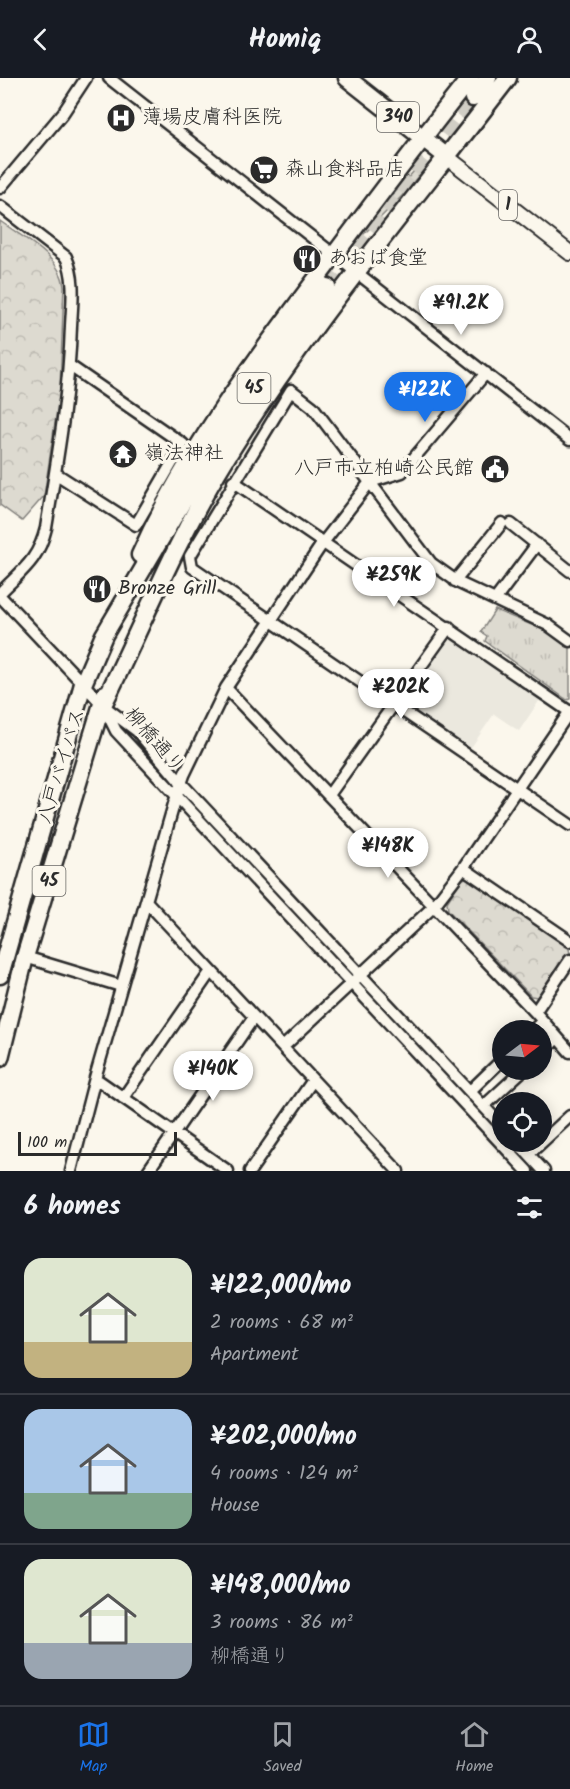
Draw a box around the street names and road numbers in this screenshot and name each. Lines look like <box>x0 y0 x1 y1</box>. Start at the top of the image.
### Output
road number: 340 <box>377 102 419 132</box>
road number: 1 <box>499 190 517 220</box>
road number: 45 <box>238 373 270 403</box>
street label: 柳橋通り <box>116 700 192 782</box>
street label: 八戸バイパス <box>29 704 95 828</box>
road number: 45 <box>32 866 66 896</box>

